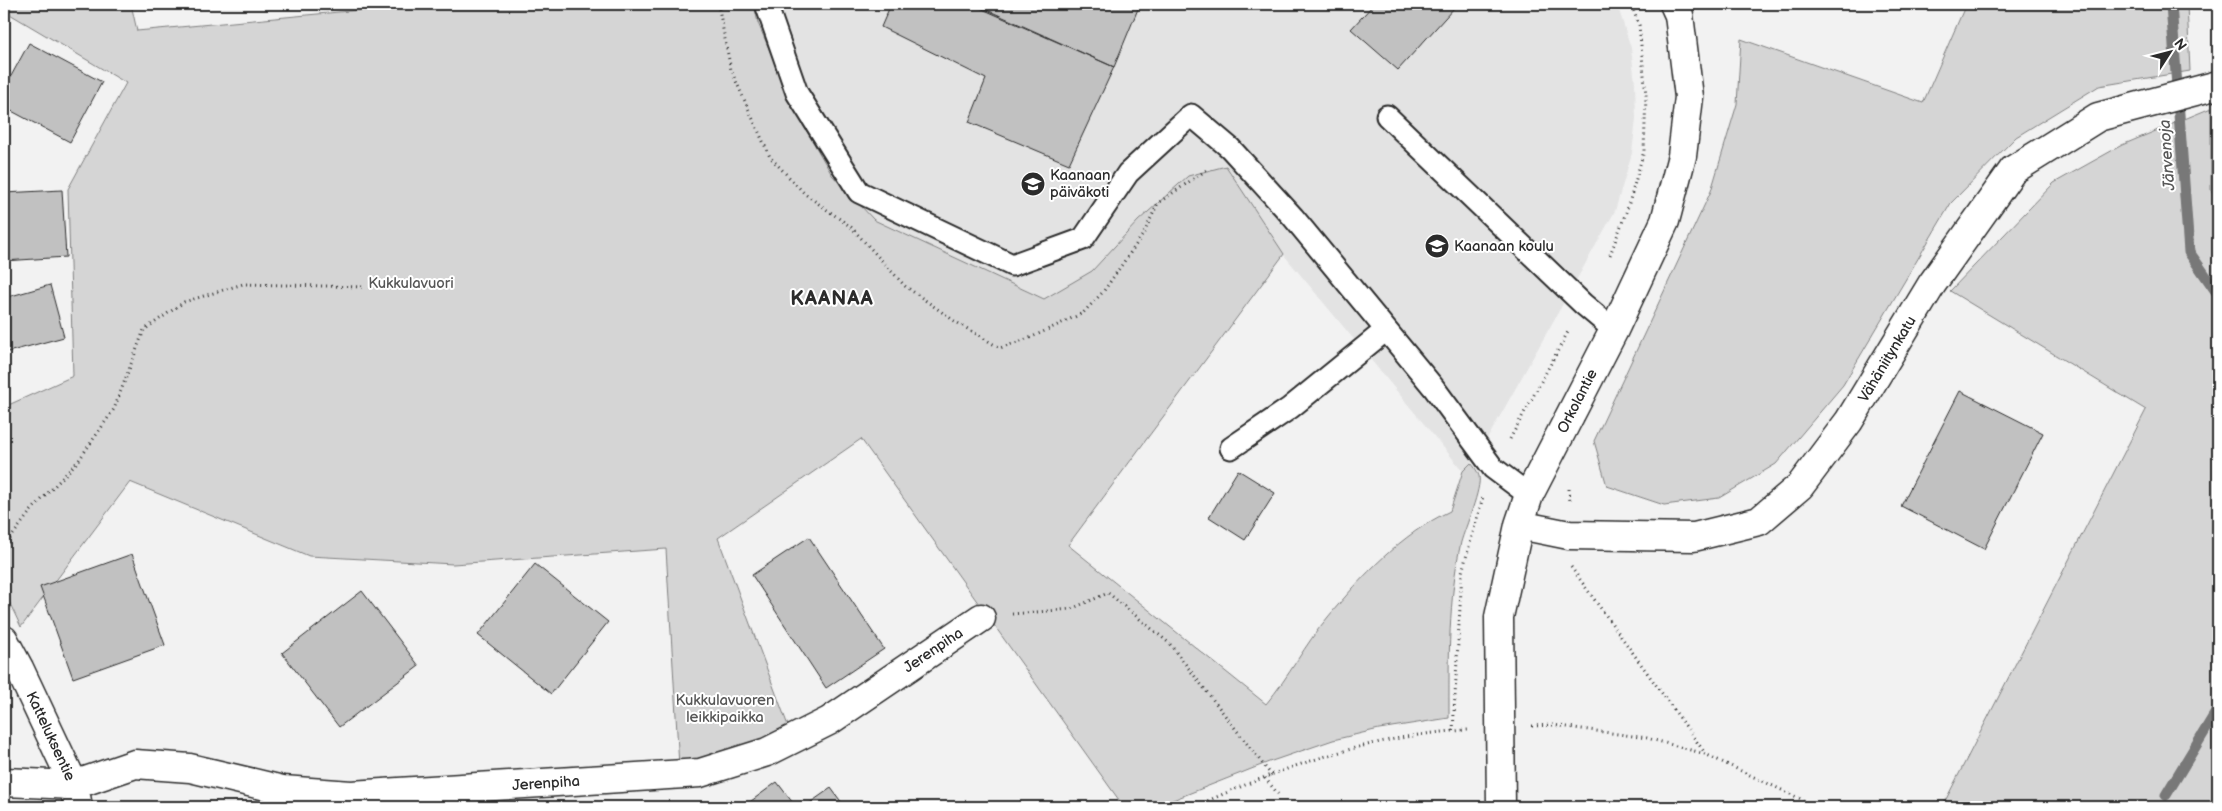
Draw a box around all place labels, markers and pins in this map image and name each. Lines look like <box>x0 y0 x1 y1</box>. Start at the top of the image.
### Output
place label: Kaanaan päiväkoti <box>1050 166 1110 202</box>
school or university icon: Kaanaan päiväkoti <box>1020 171 1046 197</box>
school or university icon: Kaanaan koulu <box>1424 233 1450 259</box>
place label: Kaanaan koulu <box>1454 237 1554 256</box>

